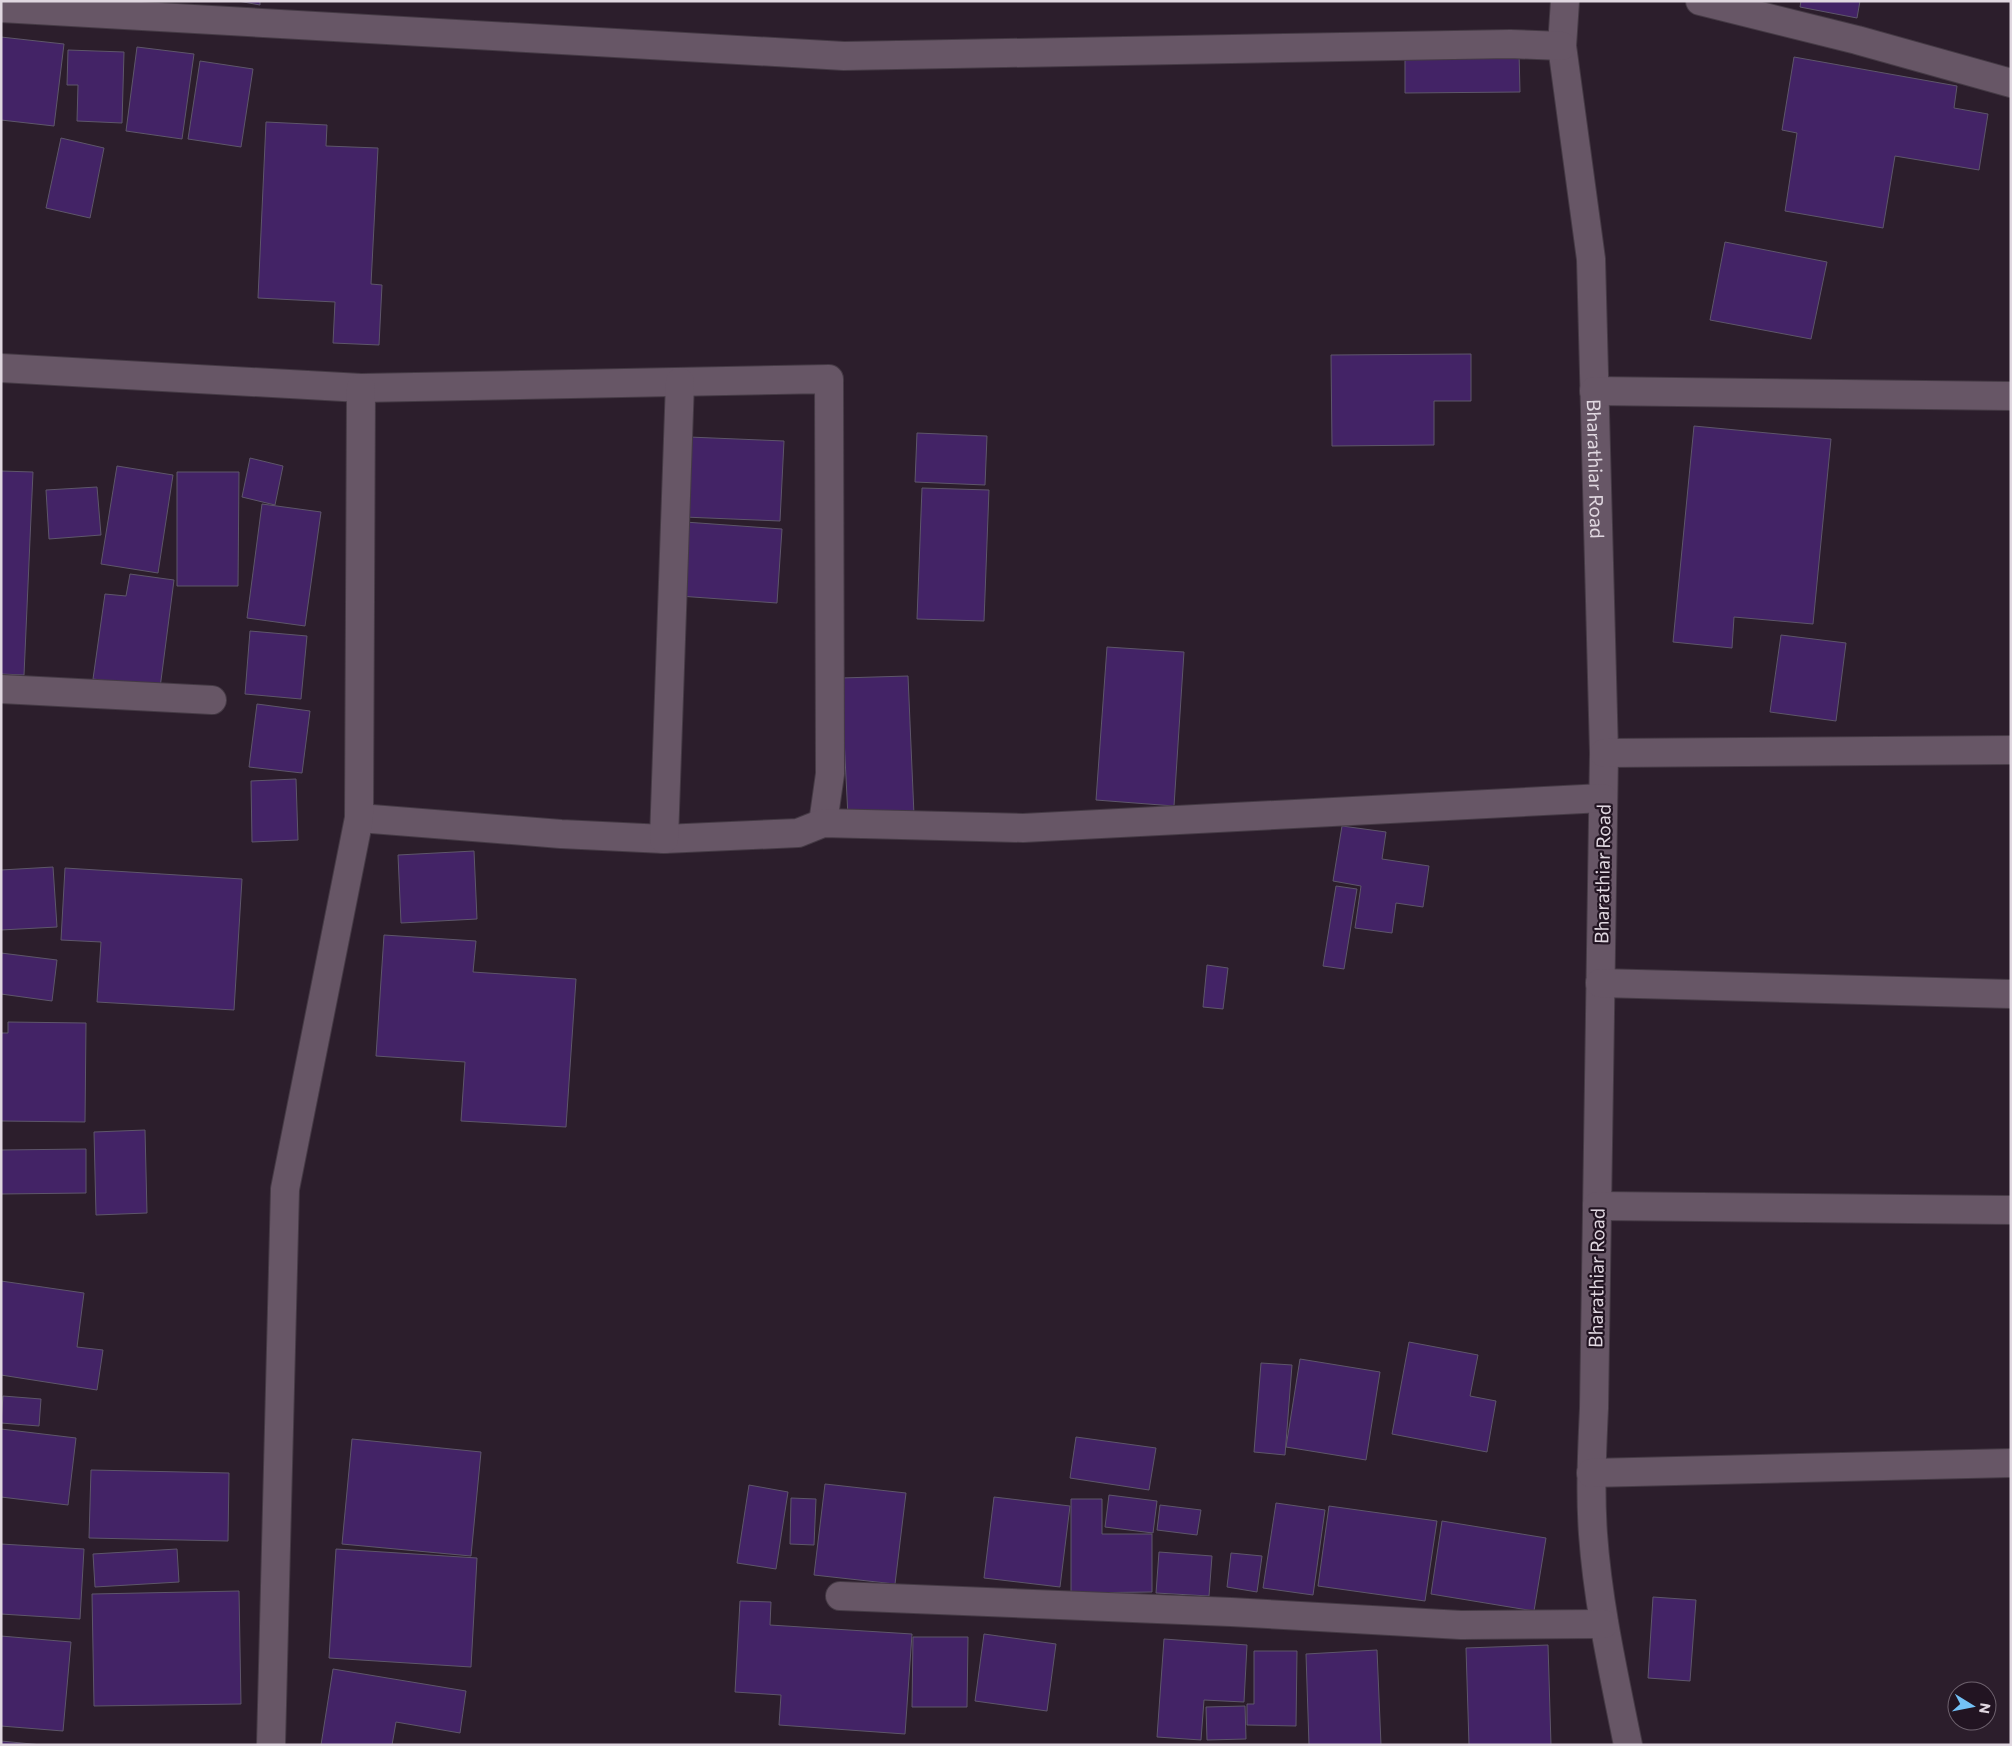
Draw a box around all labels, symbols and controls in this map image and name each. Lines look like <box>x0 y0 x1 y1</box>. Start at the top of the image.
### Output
street label: Bharathiar Road <box>1583 399 1610 539</box>
street label: Bharathiar Road <box>1589 804 1615 944</box>
street label: Bharathiar Road <box>1583 1208 1609 1348</box>
north arrow <box>1947 1681 1997 1731</box>
text: N <box>1976 1702 1995 1715</box>

